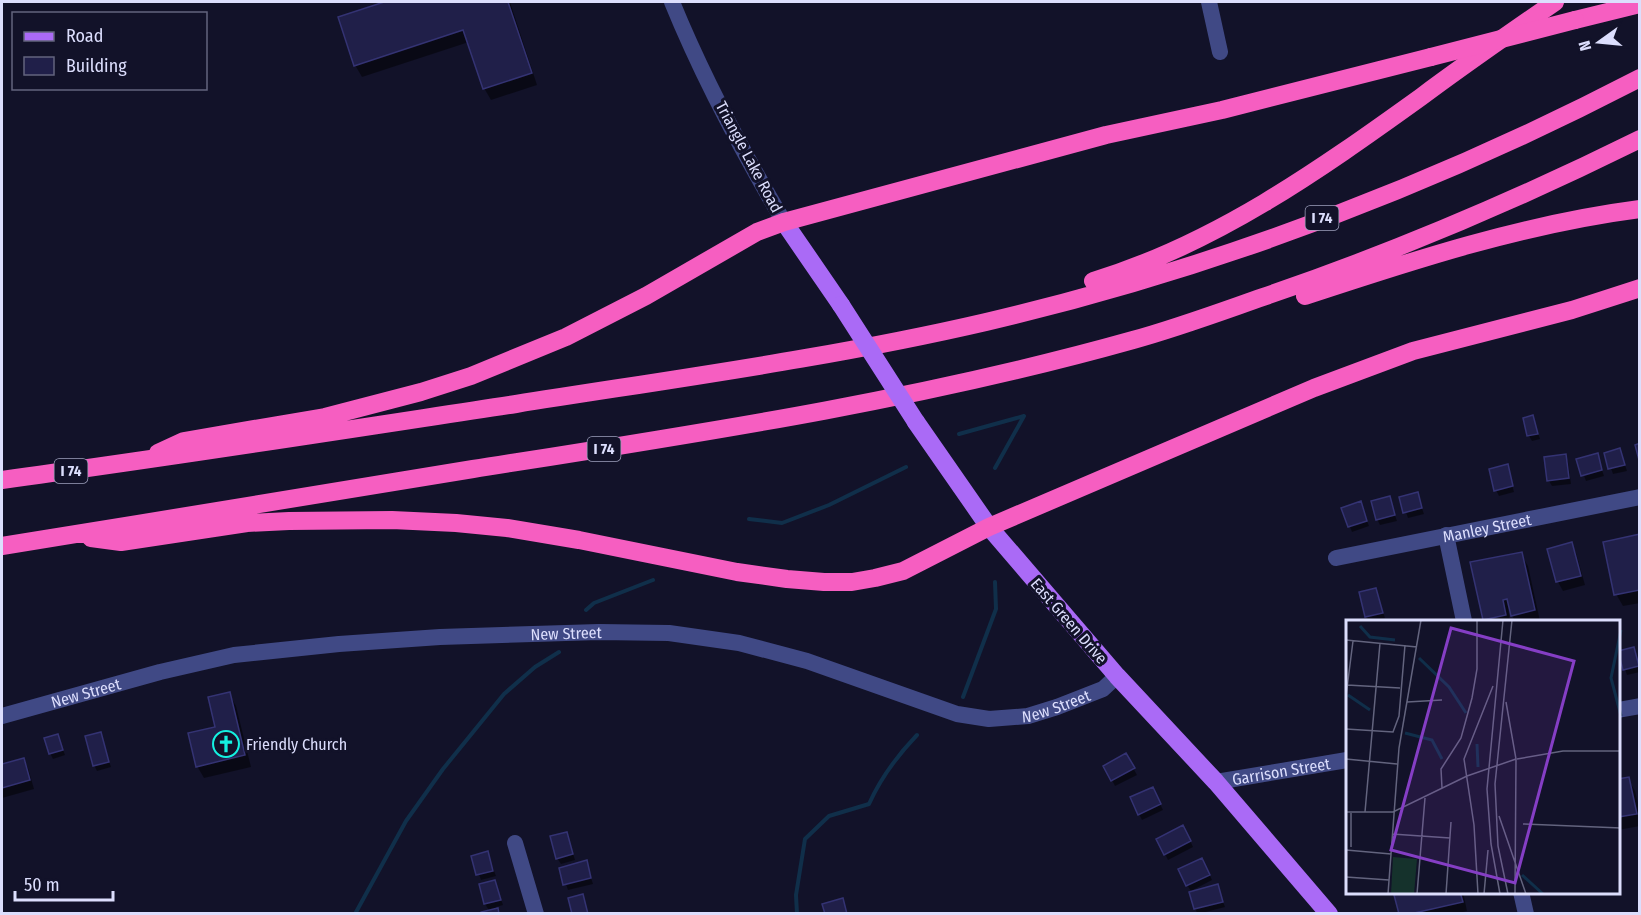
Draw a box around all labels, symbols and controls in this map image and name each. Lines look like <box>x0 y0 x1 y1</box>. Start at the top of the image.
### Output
legend <box>12 12 207 90</box>
north arrow <box>1569 12 1629 72</box>
text: Road <box>66 25 103 47</box>
text: N <box>1575 39 1595 53</box>
text: Building <box>66 55 127 77</box>
street label: Triangle Lake Road <box>712 98 786 216</box>
road number: I 74 <box>1306 206 1338 230</box>
road number: I 74 <box>588 437 620 461</box>
road number: I 74 <box>54 459 88 483</box>
street label: Manley Street <box>1441 509 1534 546</box>
street label: East Green Drive <box>1027 574 1111 668</box>
inset map <box>1346 620 1620 894</box>
street label: New Street <box>530 622 603 644</box>
street label: New Street <box>49 674 123 711</box>
street label: New Street <box>1021 685 1094 726</box>
church icon: Friendly Church <box>211 729 241 759</box>
place label: Friendly Church <box>246 735 347 754</box>
street label: Garrison Street <box>1231 753 1332 789</box>
scale bar <box>15 864 112 902</box>
text: 50 m <box>24 874 60 896</box>

